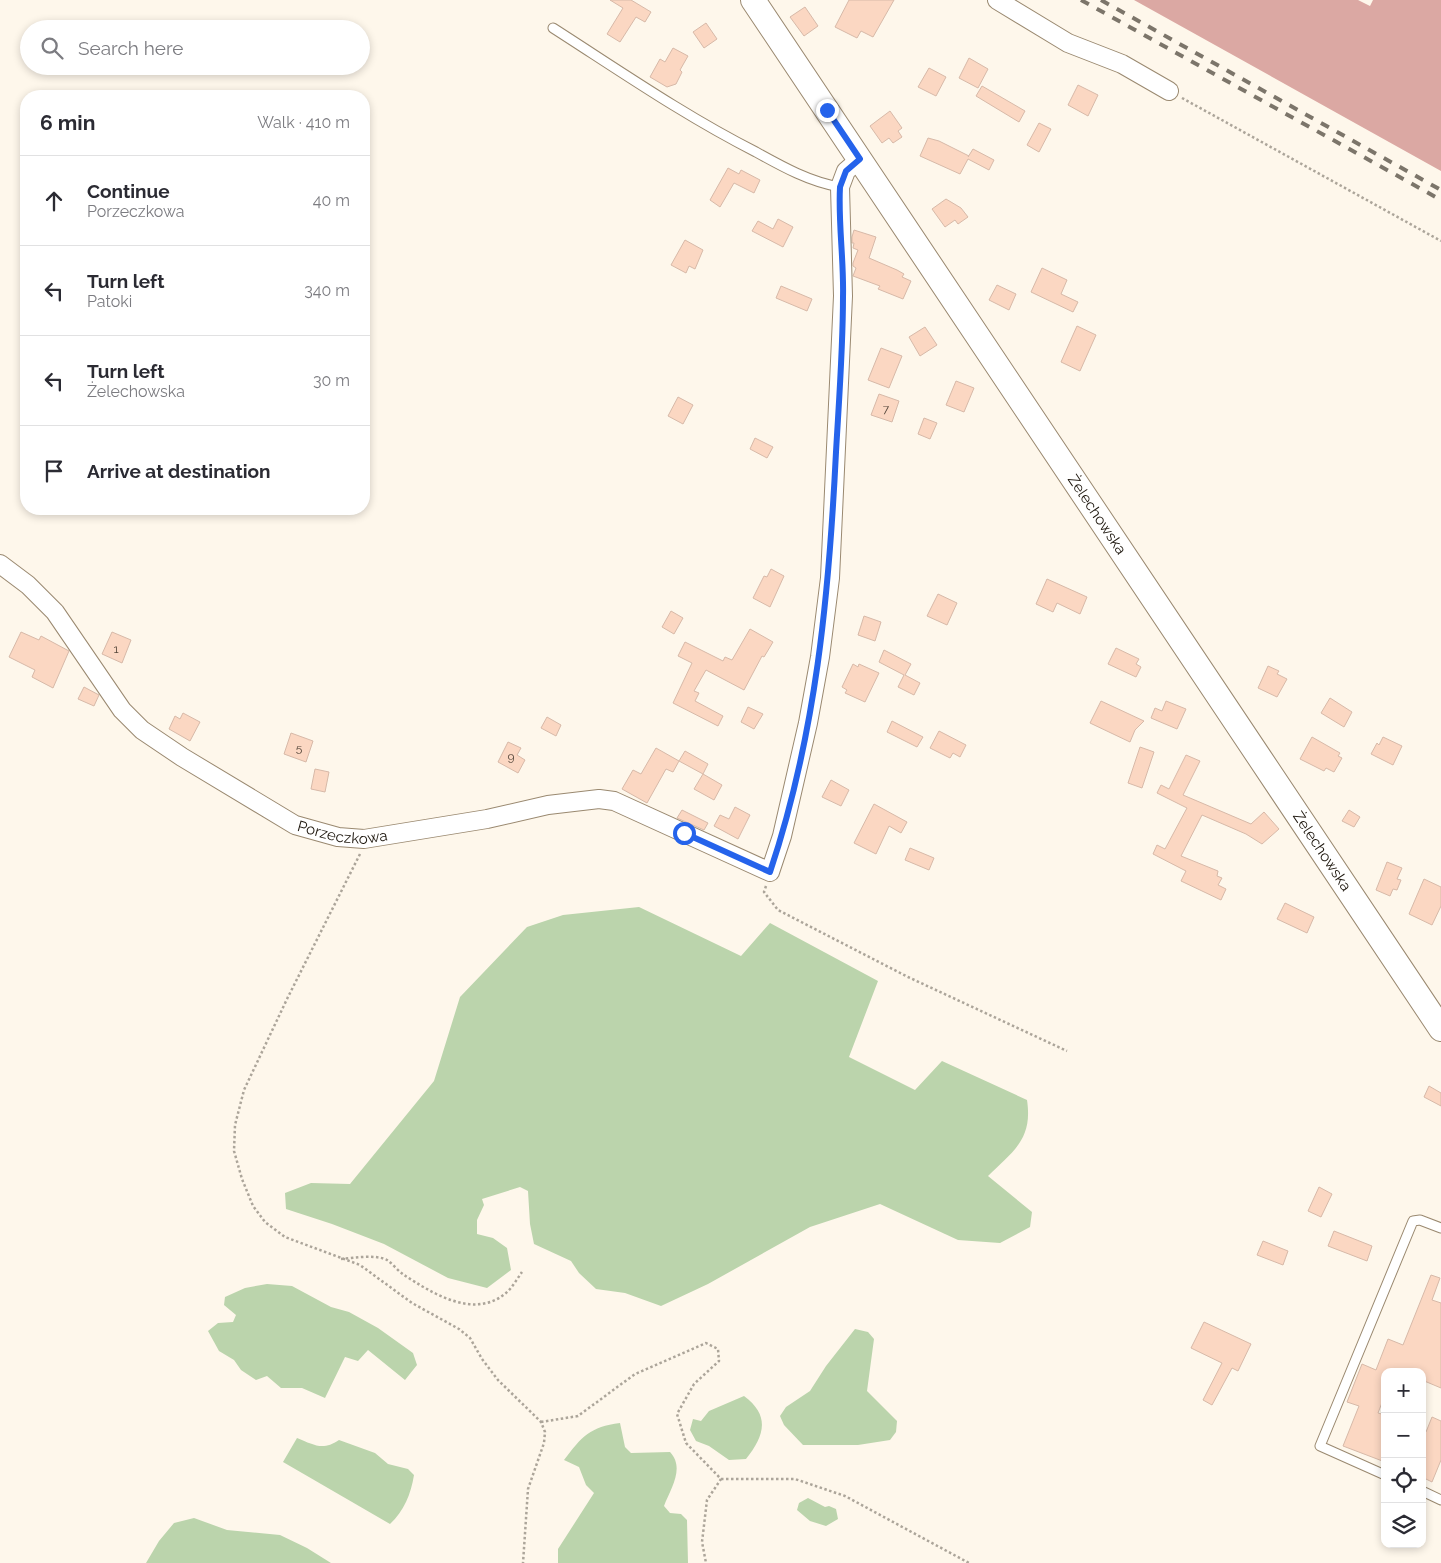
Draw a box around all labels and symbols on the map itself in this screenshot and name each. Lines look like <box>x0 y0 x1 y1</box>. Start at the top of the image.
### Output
route end <box>816 99 839 122</box>
house number: 7 <box>883 402 890 416</box>
street label: Żelechowska <box>1064 471 1130 558</box>
house number: 1 <box>113 642 119 656</box>
house number: 5 <box>296 741 303 755</box>
house number: 9 <box>507 750 515 764</box>
street label: Żelechowska <box>1289 807 1355 894</box>
street label: Porzeczkowa <box>295 817 389 848</box>
route start <box>673 822 696 845</box>

